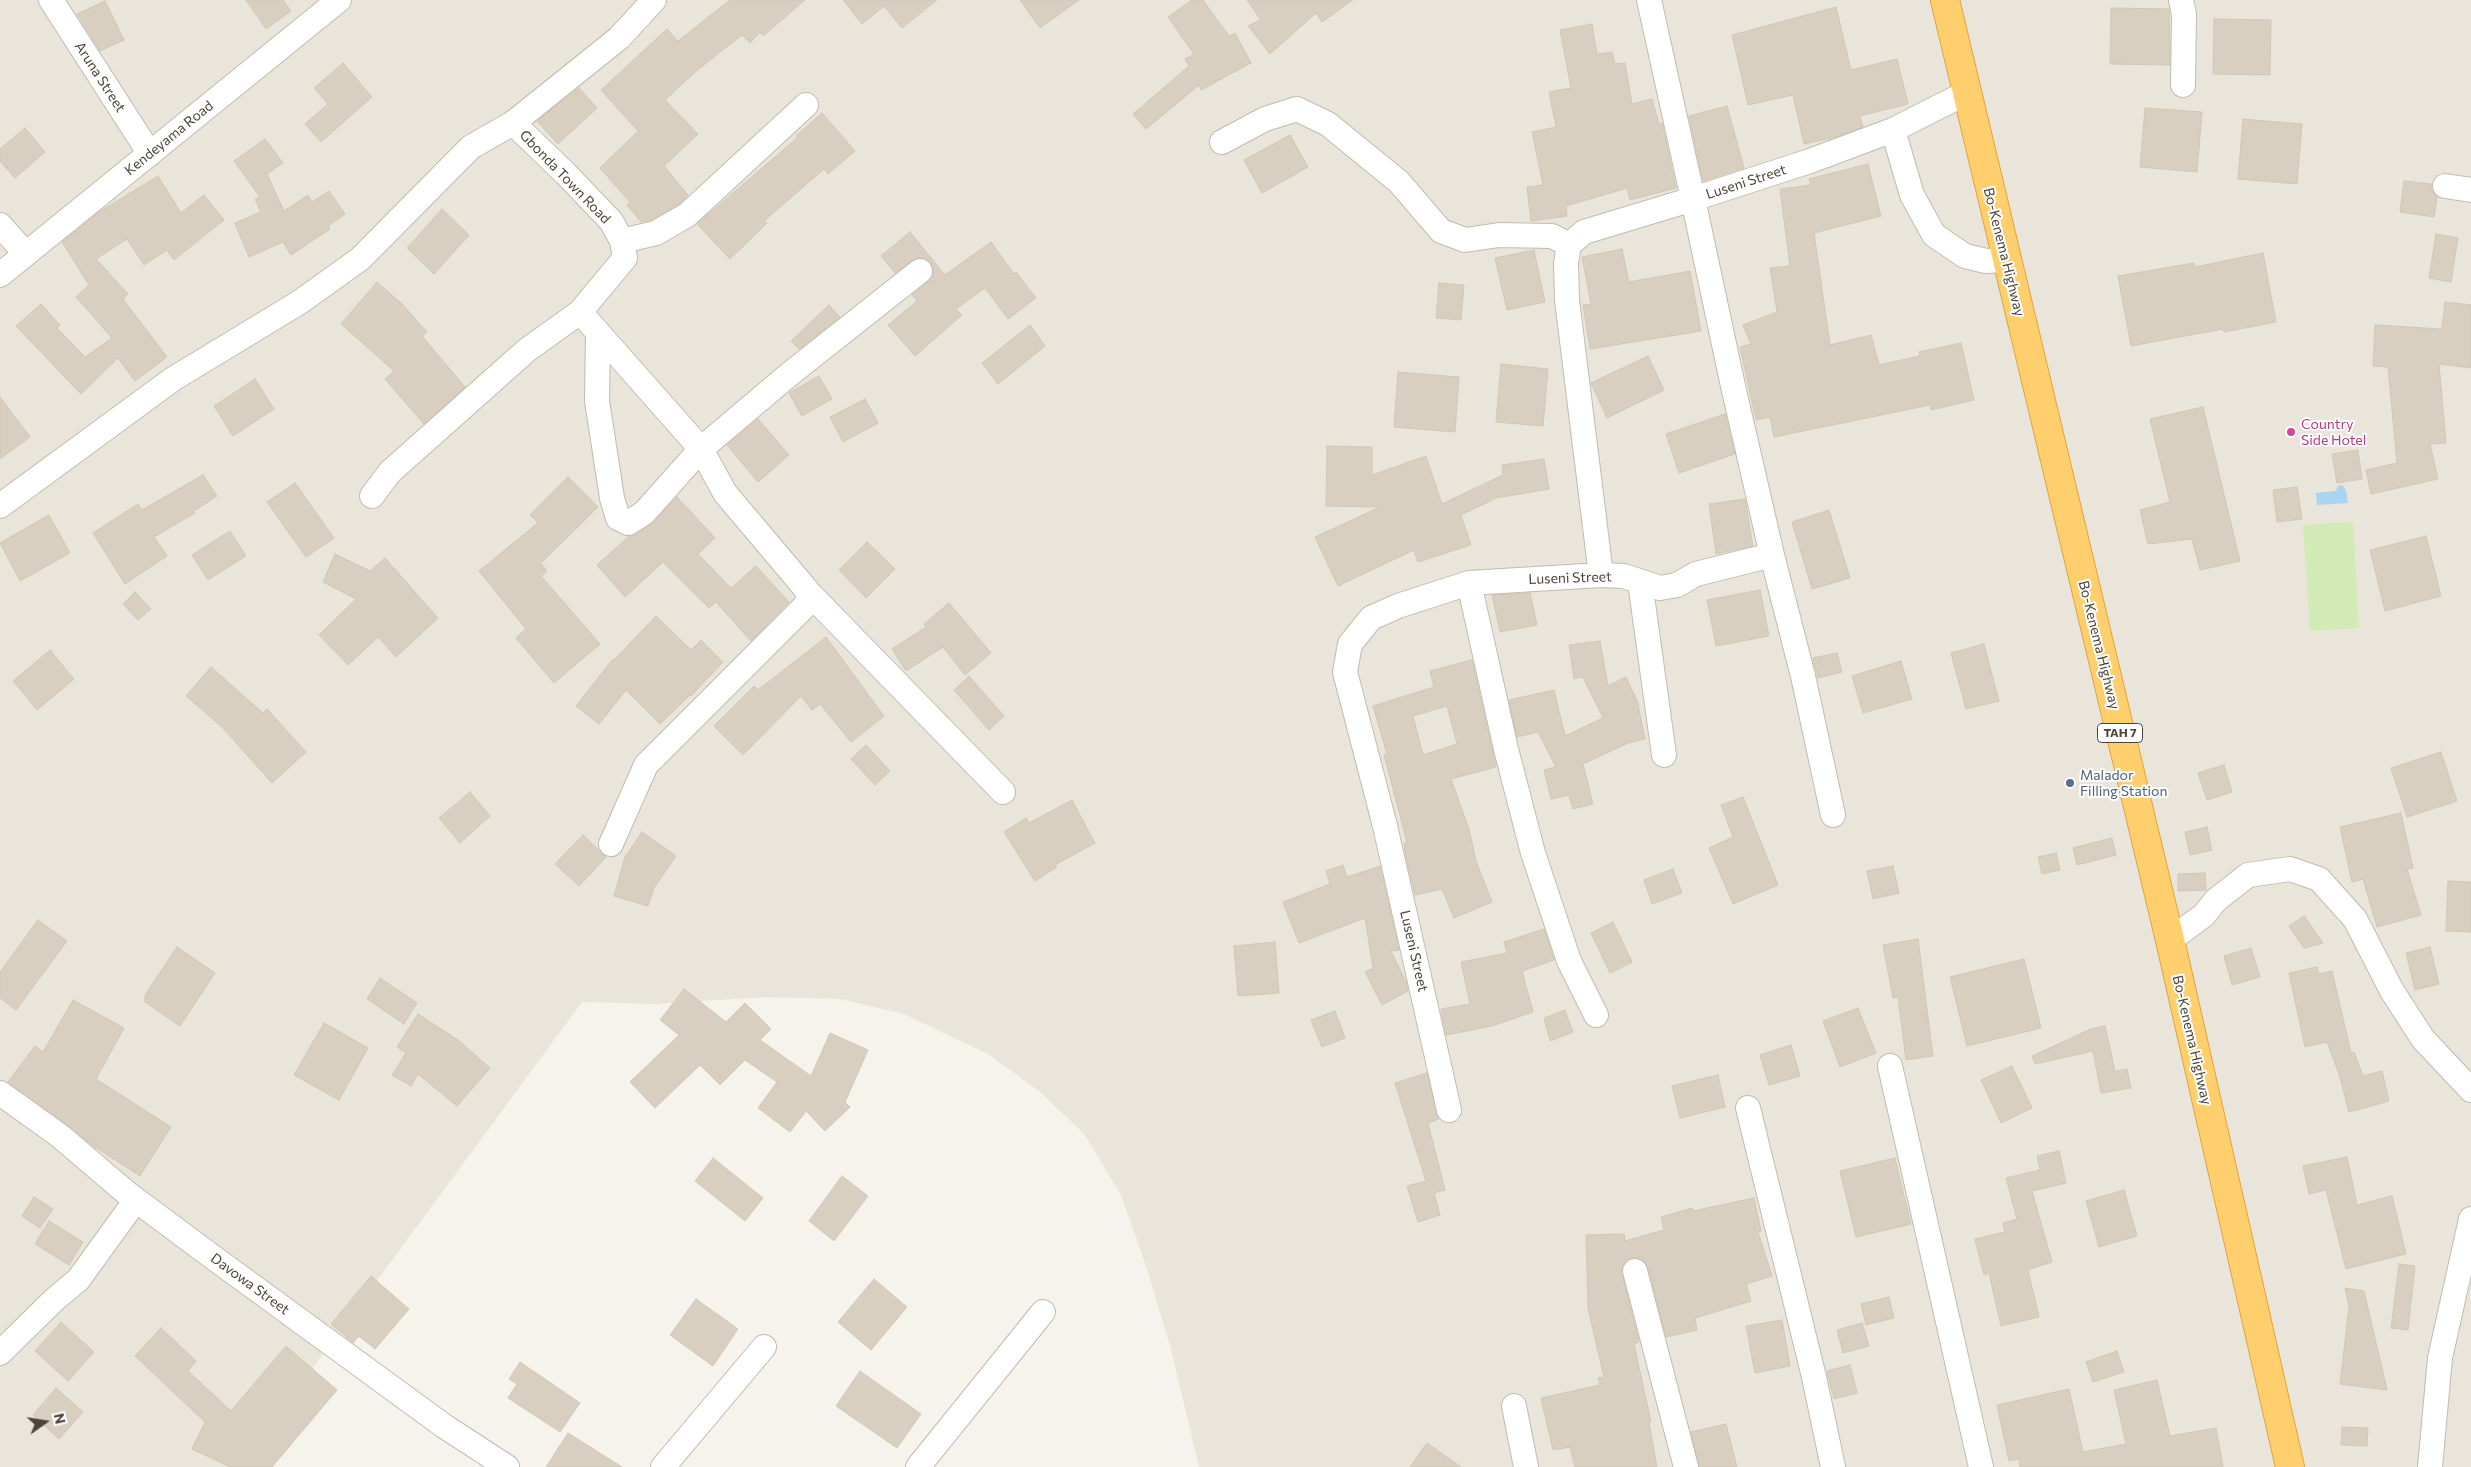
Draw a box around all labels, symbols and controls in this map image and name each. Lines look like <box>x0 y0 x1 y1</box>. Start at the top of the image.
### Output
street label: Aruna Street <box>71 39 129 115</box>
street label: Kendeyama Road <box>121 97 217 179</box>
street label: Gbonda Town Road <box>516 127 614 227</box>
street label: Luseni Street <box>1704 161 1788 203</box>
street label: Bo-Kenema Highway <box>1980 186 2028 318</box>
place label: Country Side Hotel <box>2301 416 2366 448</box>
marker: Country Side Hotel <box>2285 426 2297 438</box>
street label: Luseni Street <box>1528 568 1612 588</box>
street label: Bo-Kenema Highway <box>2075 579 2123 711</box>
road number: TAH 7 <box>2098 724 2142 742</box>
place label: Malador Filling Station <box>2080 767 2167 800</box>
marker: Malador Filling Station <box>2064 777 2076 789</box>
street label: Luseni Street <box>1396 908 1432 994</box>
street label: Bo-Kenema Highway <box>2169 974 2215 1106</box>
street label: Davowa Street <box>207 1250 293 1318</box>
north arrow <box>20 1397 70 1447</box>
text: N <box>51 1411 70 1426</box>

